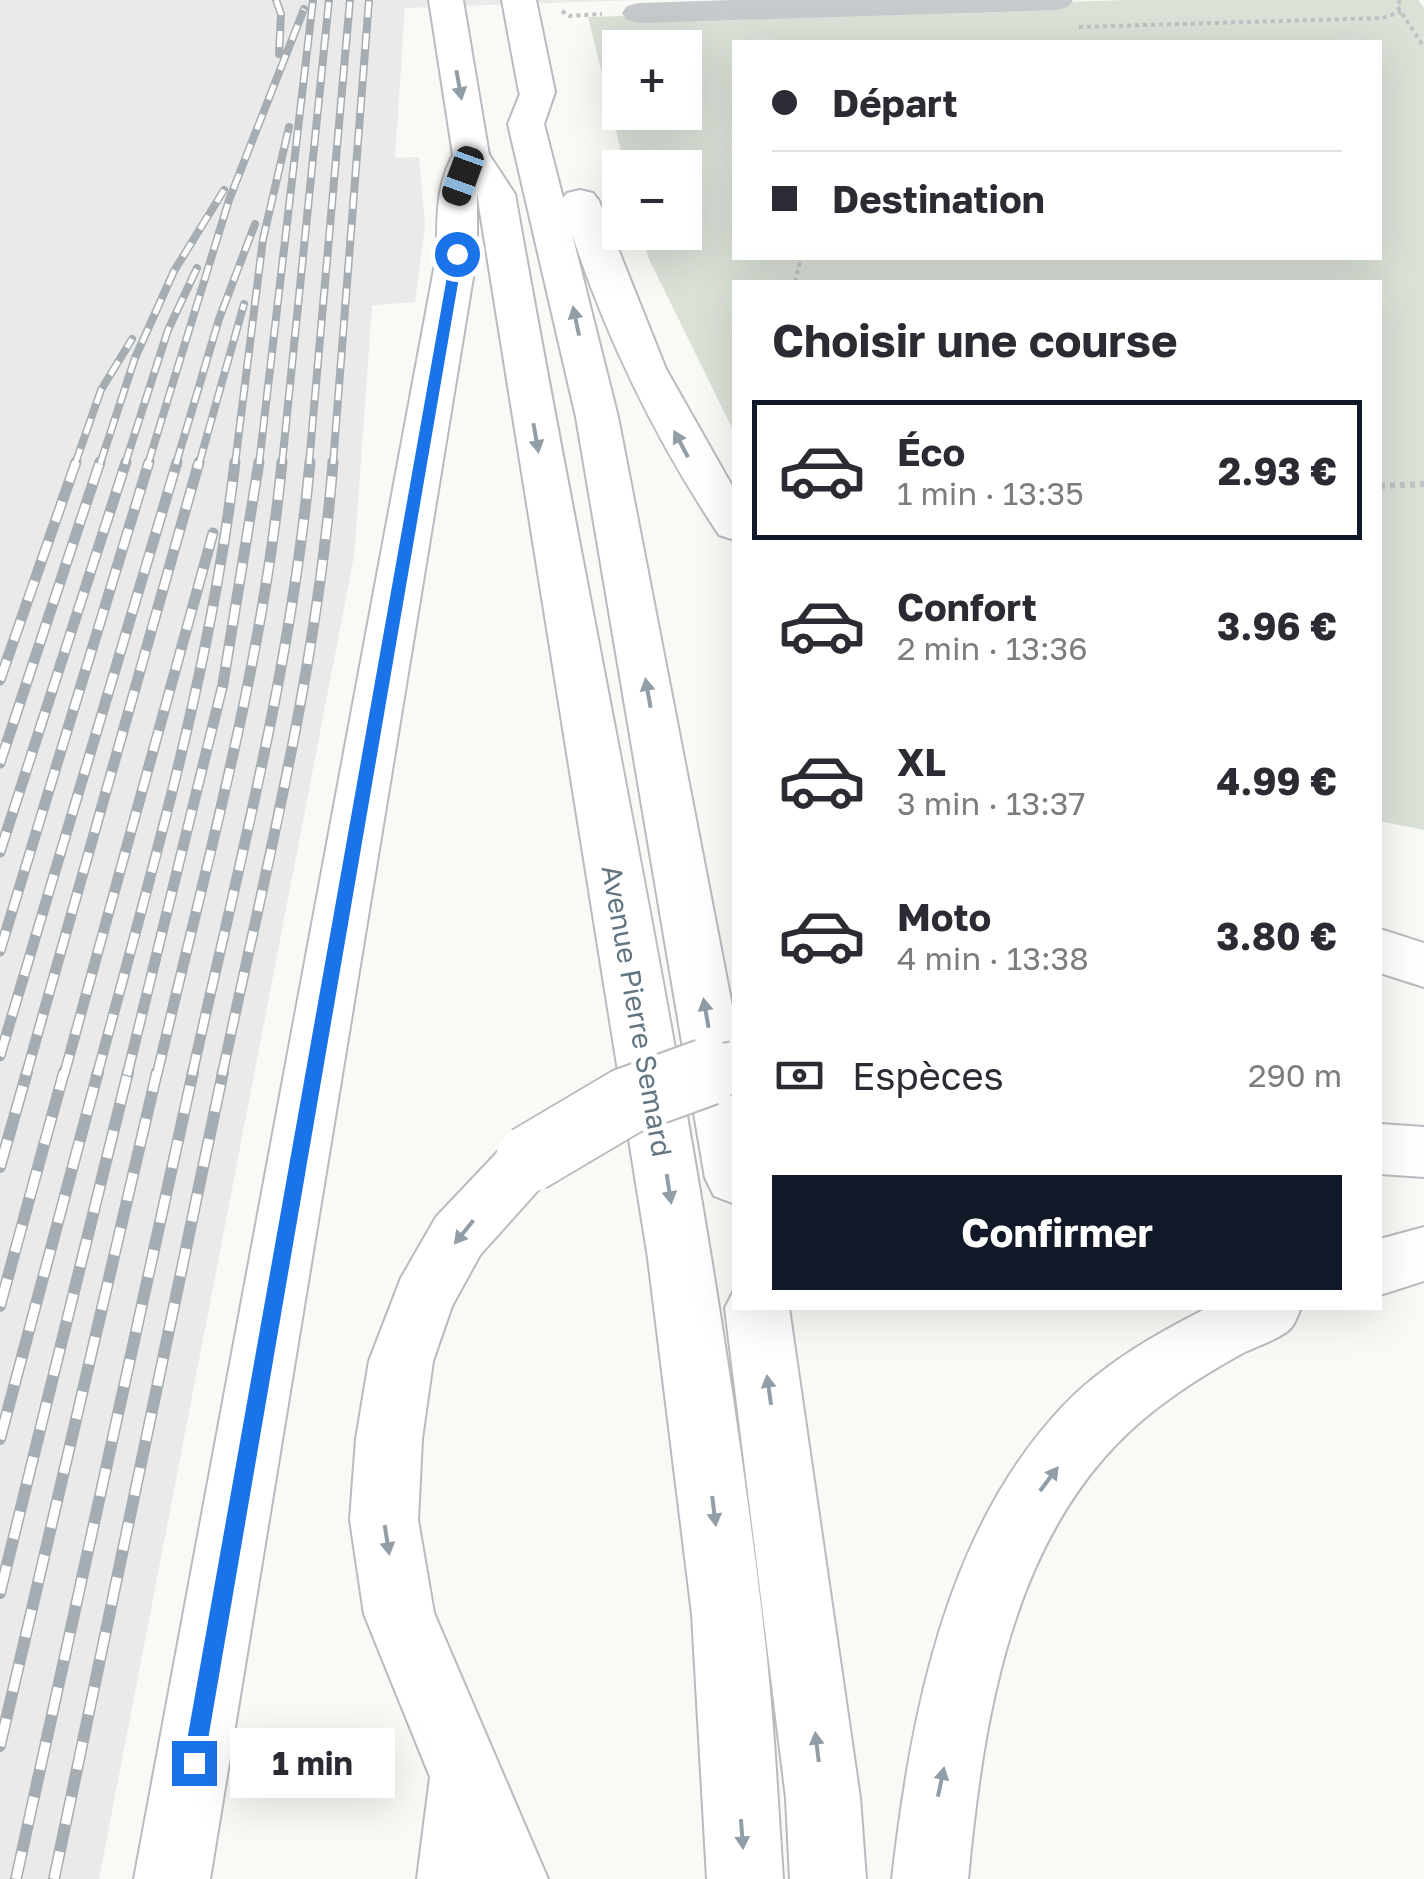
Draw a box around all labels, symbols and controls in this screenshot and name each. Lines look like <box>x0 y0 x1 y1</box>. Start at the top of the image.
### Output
map controls <box>602 30 702 250</box>
button: + <box>602 30 702 130</box>
one-way arrow <box>452 70 467 101</box>
text: Départ <box>832 80 958 125</box>
car <box>439 143 487 209</box>
button: − <box>602 150 702 250</box>
text: Destination <box>832 176 1045 221</box>
route start <box>435 232 480 277</box>
one-way arrow <box>568 305 584 336</box>
text: Choisir une course <box>772 313 1178 367</box>
one-way arrow <box>529 423 544 454</box>
icon: car <box>777 425 867 515</box>
text: Éco <box>897 429 965 474</box>
one-way arrow <box>673 430 690 459</box>
text: 2.93 € <box>1218 448 1337 493</box>
text: 1 min · 13:35 <box>897 474 1084 512</box>
icon: car <box>777 580 867 670</box>
text: Confort <box>897 584 1037 629</box>
text: 3.96 € <box>1217 603 1337 648</box>
text: 2 min · 13:36 <box>897 629 1088 667</box>
one-way arrow <box>640 677 656 708</box>
icon: car <box>777 735 867 825</box>
text: XL <box>897 739 946 784</box>
text: 4.99 € <box>1217 758 1337 803</box>
text: 3 min · 13:37 <box>897 784 1085 822</box>
street label: Avenue Pierre Semard <box>596 863 679 1159</box>
icon: car <box>777 890 867 980</box>
text: Moto <box>897 894 991 939</box>
text: 3.80 € <box>1216 913 1337 958</box>
text: 4 min · 13:38 <box>897 939 1089 977</box>
one-way arrow <box>698 997 713 1028</box>
icon: cash <box>772 1048 827 1103</box>
text: Espèces <box>852 1053 1004 1098</box>
text: 290 m <box>1248 1056 1342 1094</box>
one-way arrow <box>662 1173 677 1205</box>
button: Confirmer <box>772 1175 1342 1290</box>
one-way arrow <box>454 1219 475 1245</box>
one-way arrow <box>761 1374 777 1406</box>
one-way arrow <box>1038 1466 1058 1492</box>
one-way arrow <box>706 1495 722 1527</box>
one-way arrow <box>380 1525 395 1556</box>
callout: 1 min <box>229 1728 394 1798</box>
one-way arrow <box>808 1731 824 1762</box>
route end <box>172 1741 217 1786</box>
text: 1 min <box>272 1744 353 1782</box>
one-way arrow <box>934 1766 949 1797</box>
one-way arrow <box>734 1819 750 1851</box>

